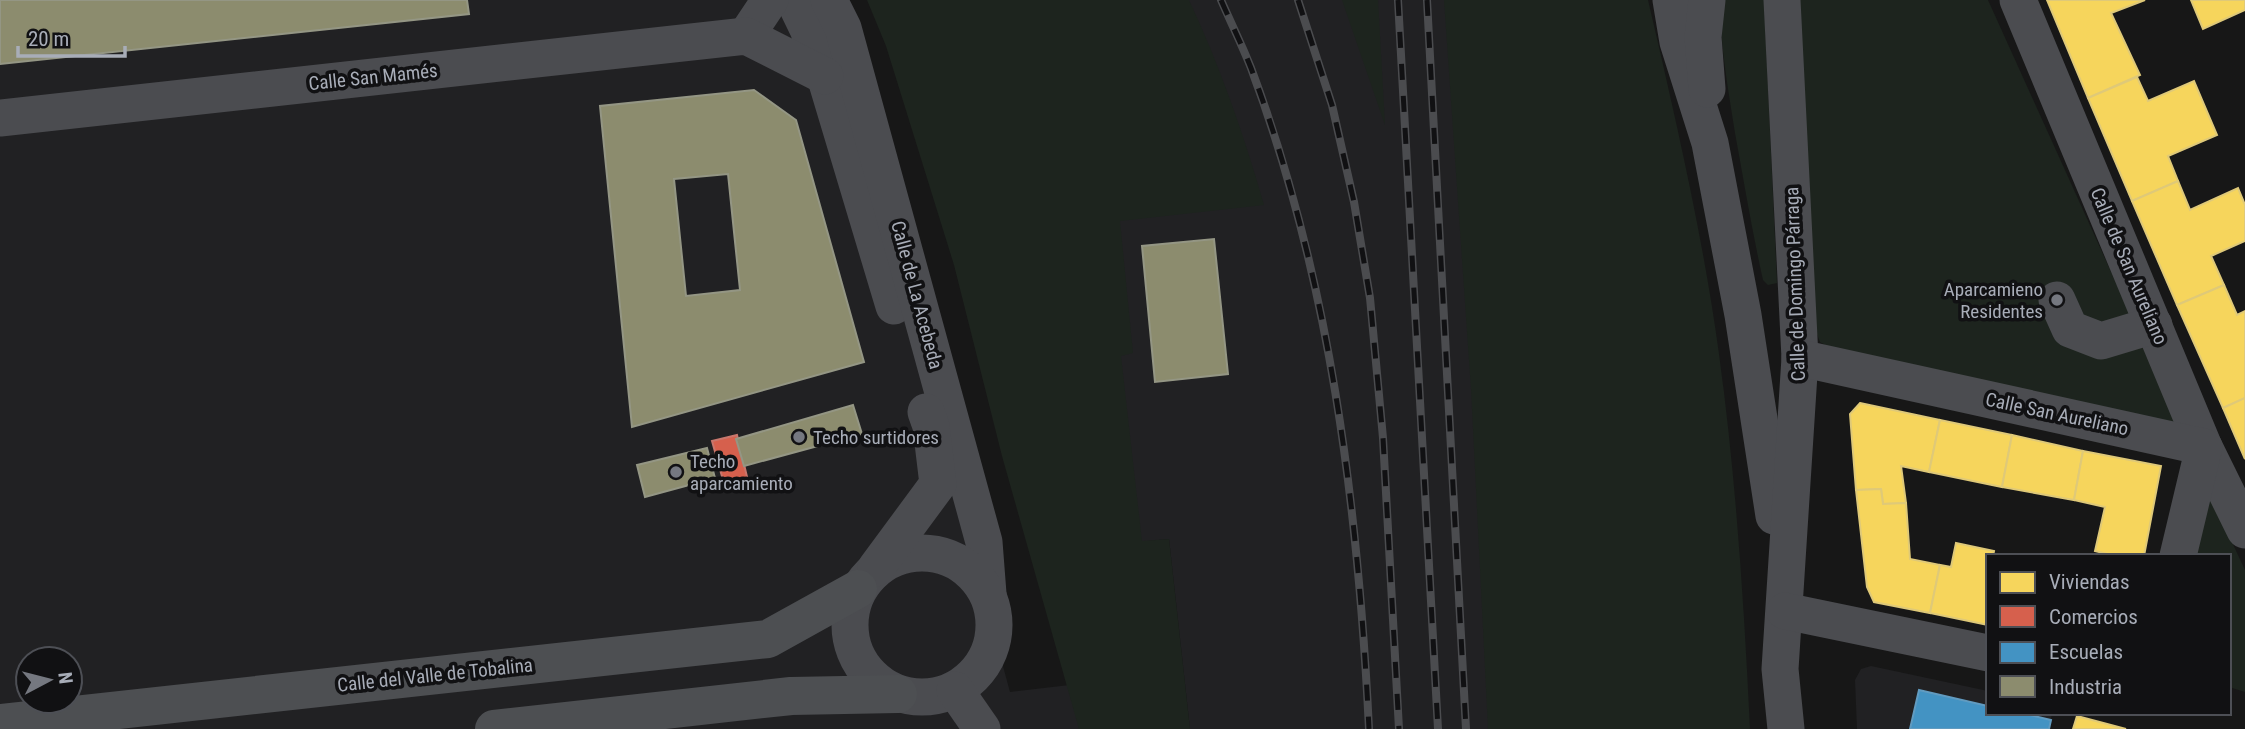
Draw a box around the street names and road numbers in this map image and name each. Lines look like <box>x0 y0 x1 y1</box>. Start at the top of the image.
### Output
street label: Calle San Mamés <box>307 59 439 95</box>
street label: Calle de San Aureliano <box>2086 184 2172 348</box>
street label: Calle de Domingo Párraga <box>1780 186 1810 382</box>
street label: Calle de La Acebeda <box>886 218 948 372</box>
street label: Calle San Aureliano <box>1983 388 2131 440</box>
street label: Calle del Valle de Tobalina <box>336 653 534 697</box>

